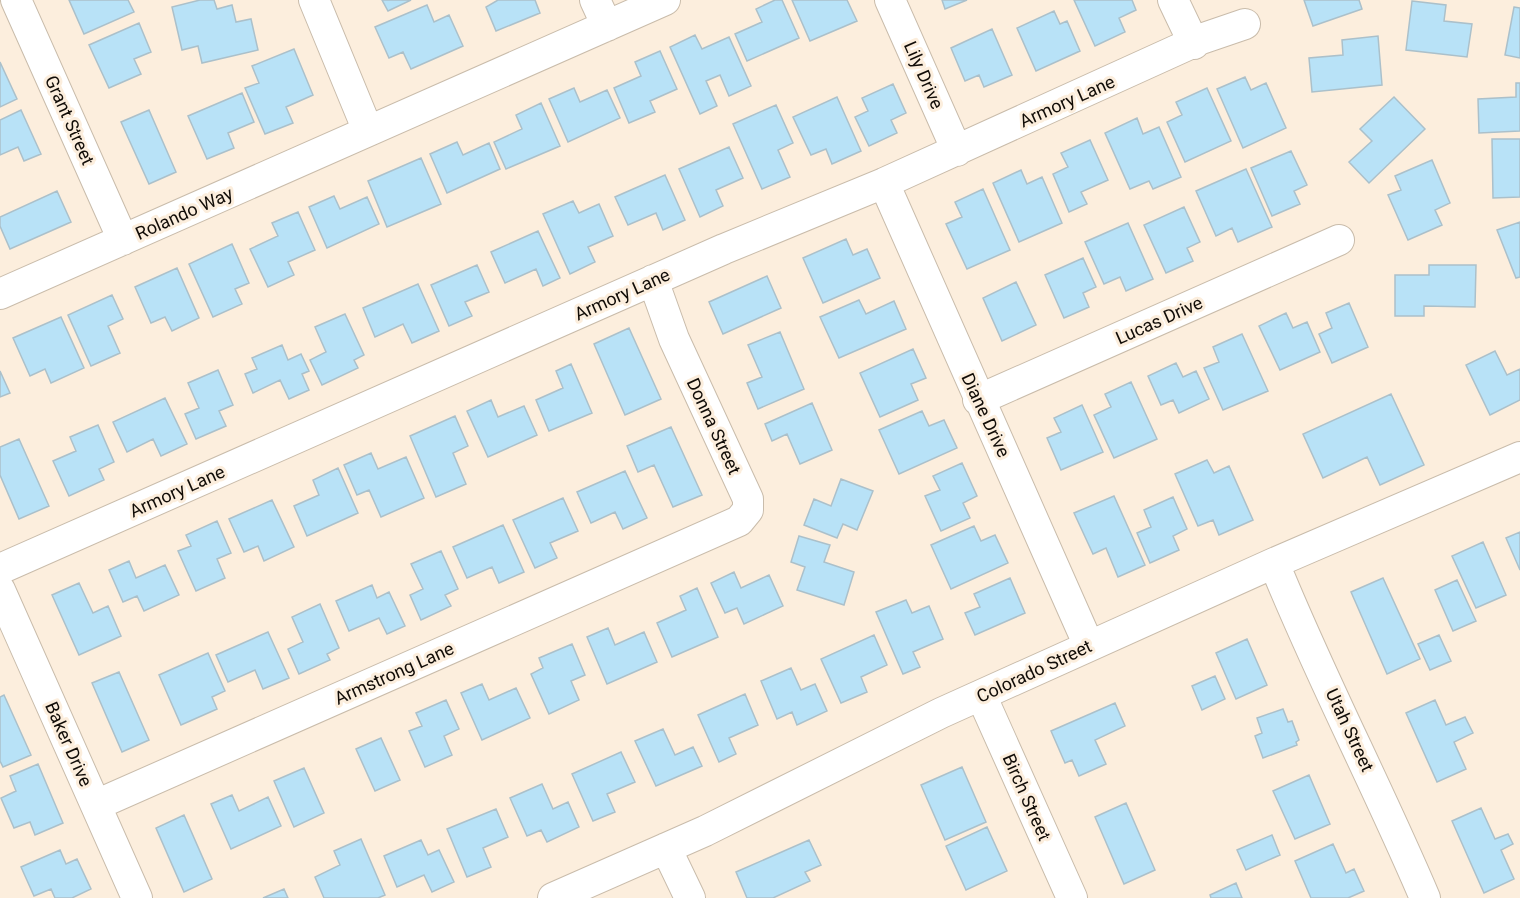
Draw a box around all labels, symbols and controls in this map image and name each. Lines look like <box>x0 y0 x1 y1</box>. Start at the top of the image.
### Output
street label: Lily Drive <box>900 38 948 112</box>
street label: Armory Lane <box>1016 71 1118 131</box>
street label: Grant Street <box>41 72 99 168</box>
street label: Rolando Way <box>132 182 236 244</box>
street label: Armory Lane <box>571 264 673 324</box>
street label: Lucas Drive <box>1112 292 1206 348</box>
street label: Diane Drive <box>957 370 1015 460</box>
street label: Donna Street <box>683 375 745 478</box>
street label: Armory Lane <box>126 461 228 521</box>
street label: Colorado Street <box>973 635 1095 707</box>
street label: Armstrong Lane <box>331 637 457 709</box>
street label: Utah Street <box>1322 685 1378 775</box>
street label: Baker Drive <box>41 698 97 790</box>
street label: Birch Street <box>999 750 1056 844</box>

